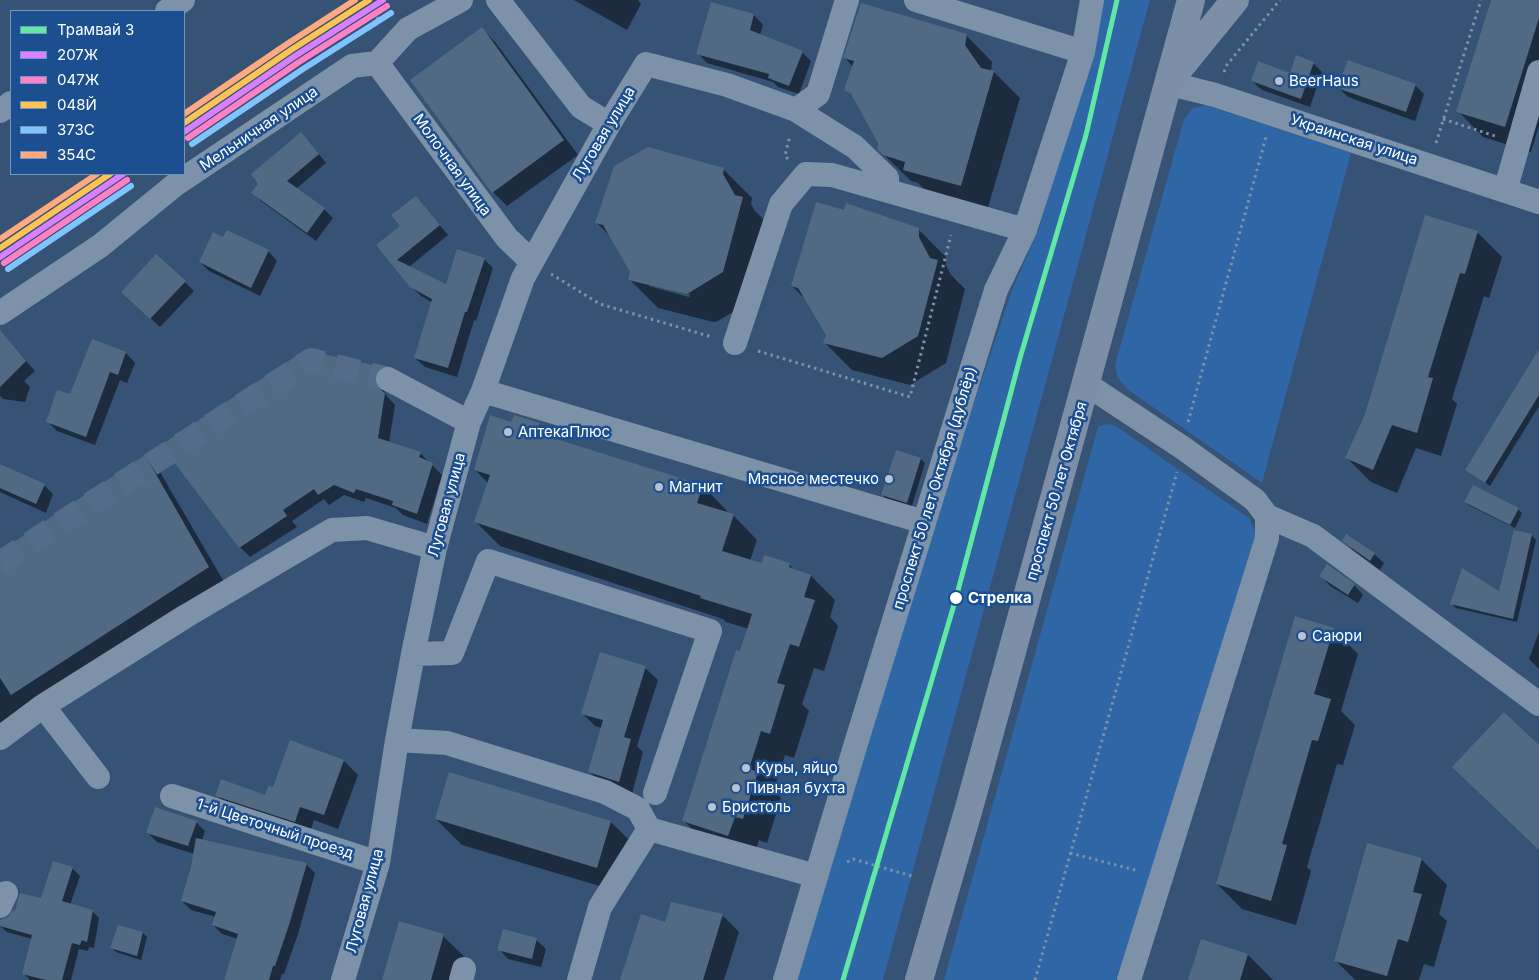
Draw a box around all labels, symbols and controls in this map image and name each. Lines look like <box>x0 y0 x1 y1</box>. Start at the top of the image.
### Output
legend <box>10 10 185 175</box>
text: Трамвай 3 <box>57 20 134 39</box>
text: 207Ж <box>57 45 98 64</box>
text: 047Ж <box>57 70 99 89</box>
place label: BeerHaus <box>1289 72 1359 90</box>
marker: BeerHaus <box>1273 75 1285 87</box>
street label: Мельничная улица <box>197 83 321 175</box>
street label: Луговая улица <box>569 83 639 185</box>
text: 048Й <box>57 95 97 114</box>
street label: Молочная улица <box>409 111 495 219</box>
street label: Украинская улица <box>1288 111 1420 169</box>
text: 373C <box>57 120 95 139</box>
text: 354С <box>57 145 96 164</box>
street label: проспект 50 лет Октября (дублёр) <box>889 364 981 612</box>
street label: проспект 50 лет Октября <box>1023 400 1091 582</box>
place label: АптекаПлюс <box>518 423 610 441</box>
marker: АптекаПлюс <box>502 426 514 438</box>
street label: Луговая улица <box>424 451 470 559</box>
place label: Мясное местечко <box>748 470 879 488</box>
marker: Мясное местечко <box>883 473 895 485</box>
place label: Магнит <box>669 478 722 496</box>
marker: Магнит <box>653 481 665 493</box>
place label: Стрелка <box>968 589 1032 607</box>
marker: Стрелка <box>948 590 964 606</box>
place label: Саюри <box>1312 627 1362 645</box>
marker: Саюри <box>1296 630 1308 642</box>
place label: Куры, яйцо <box>756 759 838 777</box>
marker: Куры, яйцо <box>740 762 752 774</box>
place label: Пивная бухта <box>746 779 846 797</box>
marker: Пивная бухта <box>730 782 742 794</box>
street label: 1-й Цветочный проезд <box>194 795 356 863</box>
place label: Бристоль <box>722 798 791 816</box>
marker: Бристоль <box>706 801 718 813</box>
street label: Луговая улица <box>342 847 388 955</box>

